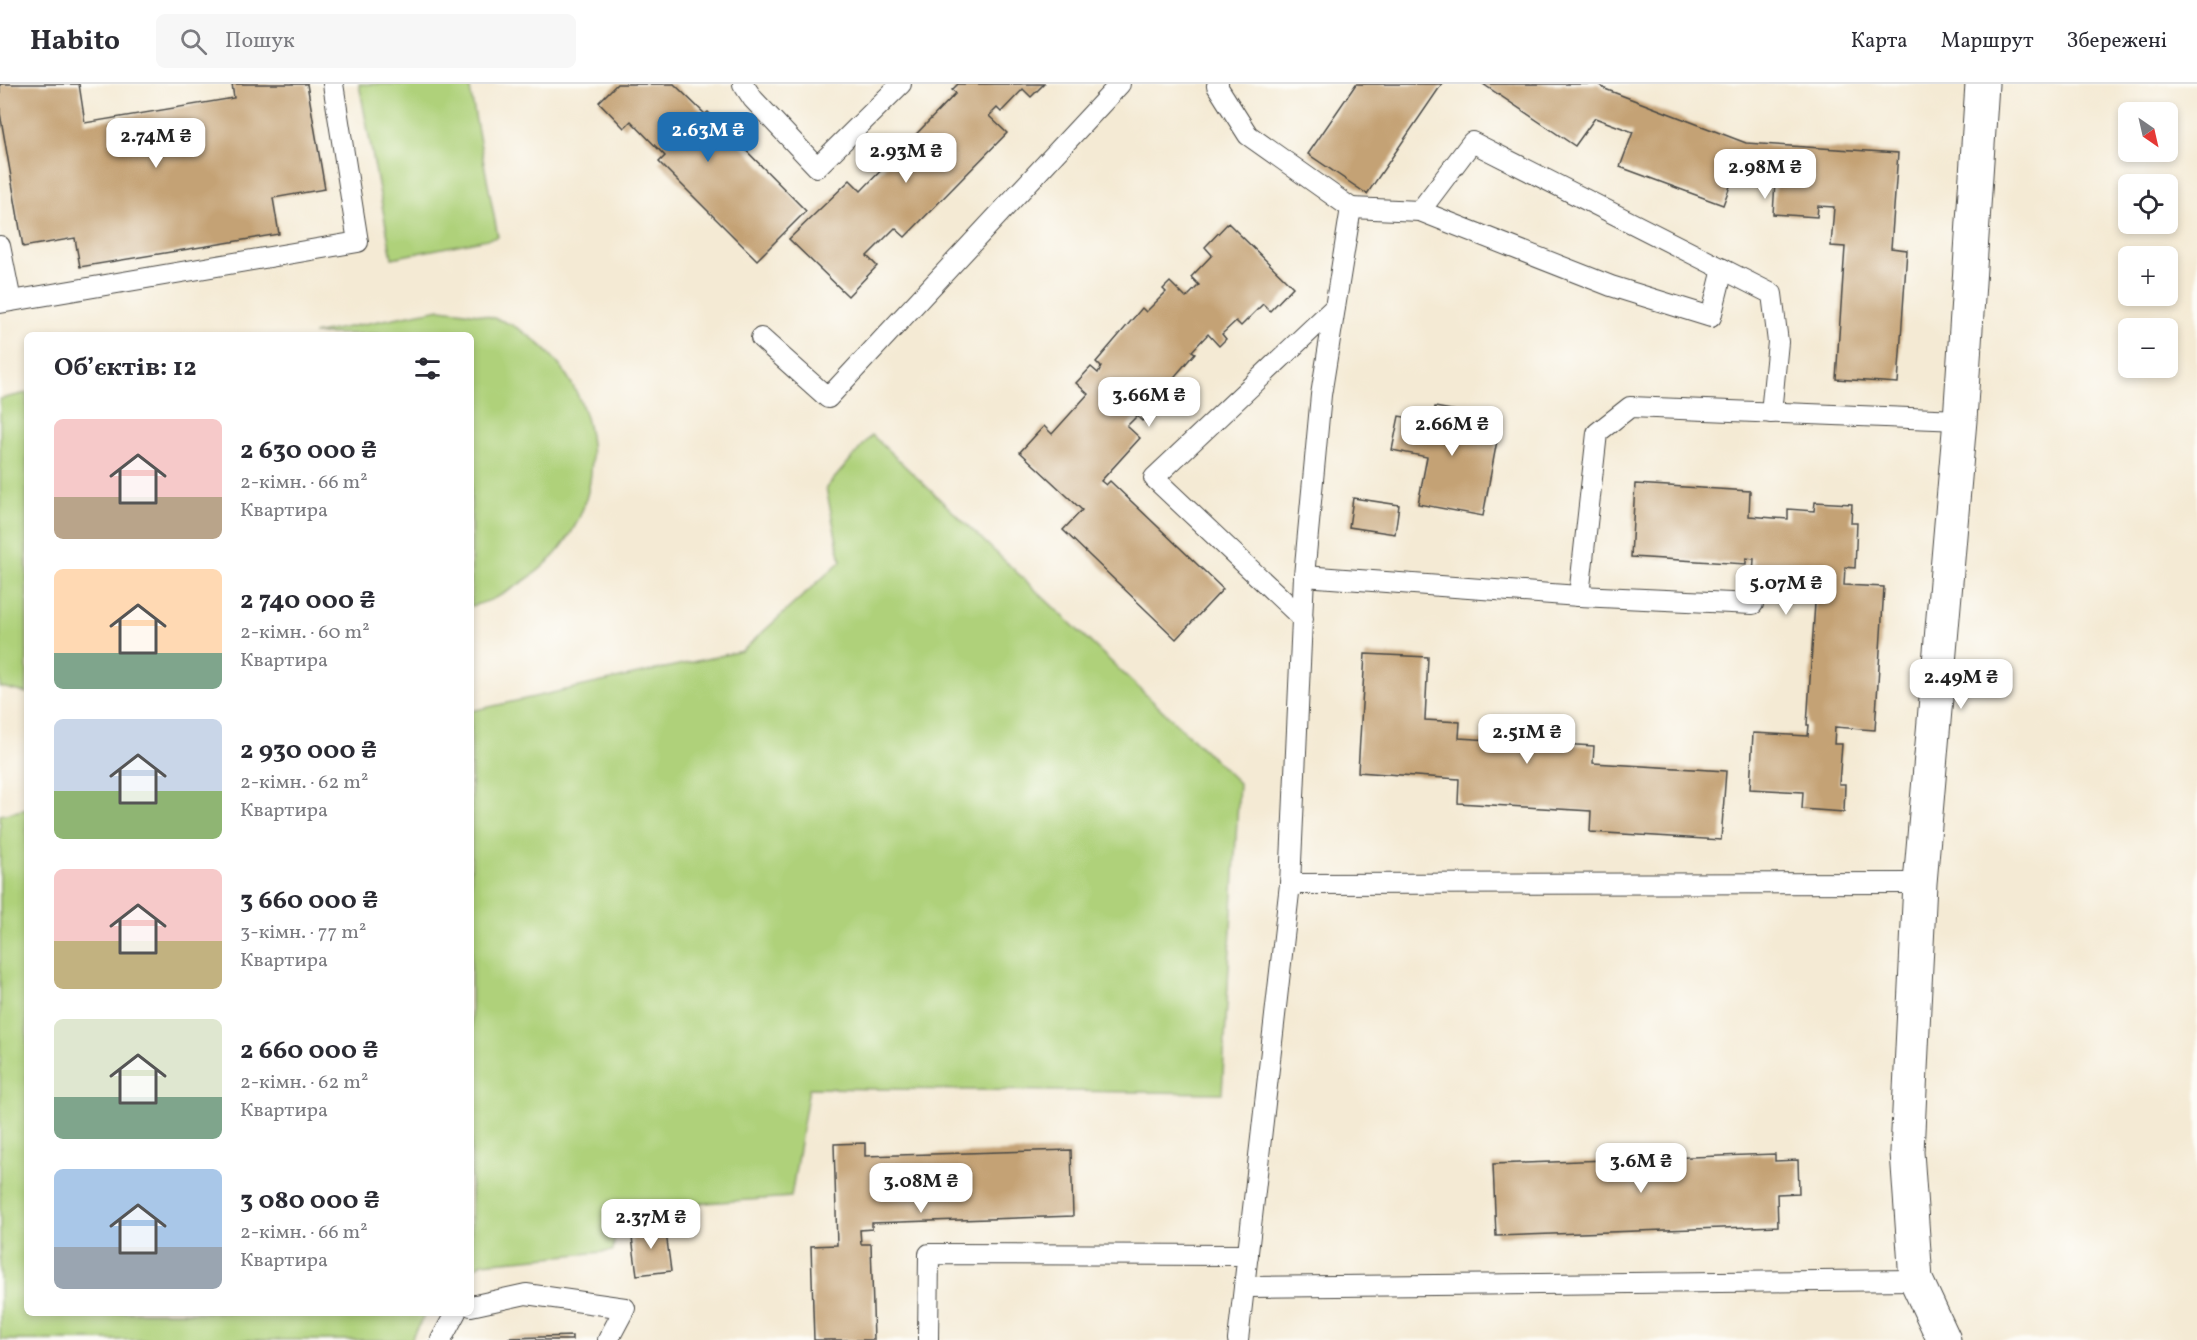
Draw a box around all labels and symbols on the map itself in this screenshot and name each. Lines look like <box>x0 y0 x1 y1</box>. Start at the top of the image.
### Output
north arrow <box>2118 102 2178 162</box>
pin: 2.63M ₴ <box>653 112 763 163</box>
pin: 2.74M ₴ <box>101 118 211 169</box>
pin: 2.93M ₴ <box>851 133 961 184</box>
pin: 2.98M ₴ <box>1710 149 1820 200</box>
pin: 3.66M ₴ <box>1094 377 1204 428</box>
pin: 2.66M ₴ <box>1397 406 1507 457</box>
pin: 5.07M ₴ <box>1731 565 1841 616</box>
pin: 2.49M ₴ <box>1906 659 2016 710</box>
pin: 2.51M ₴ <box>1472 714 1582 765</box>
pin: 3.6M ₴ <box>1592 1143 1690 1194</box>
pin: 3.08M ₴ <box>866 1163 976 1214</box>
pin: 2.37M ₴ <box>596 1199 706 1250</box>

